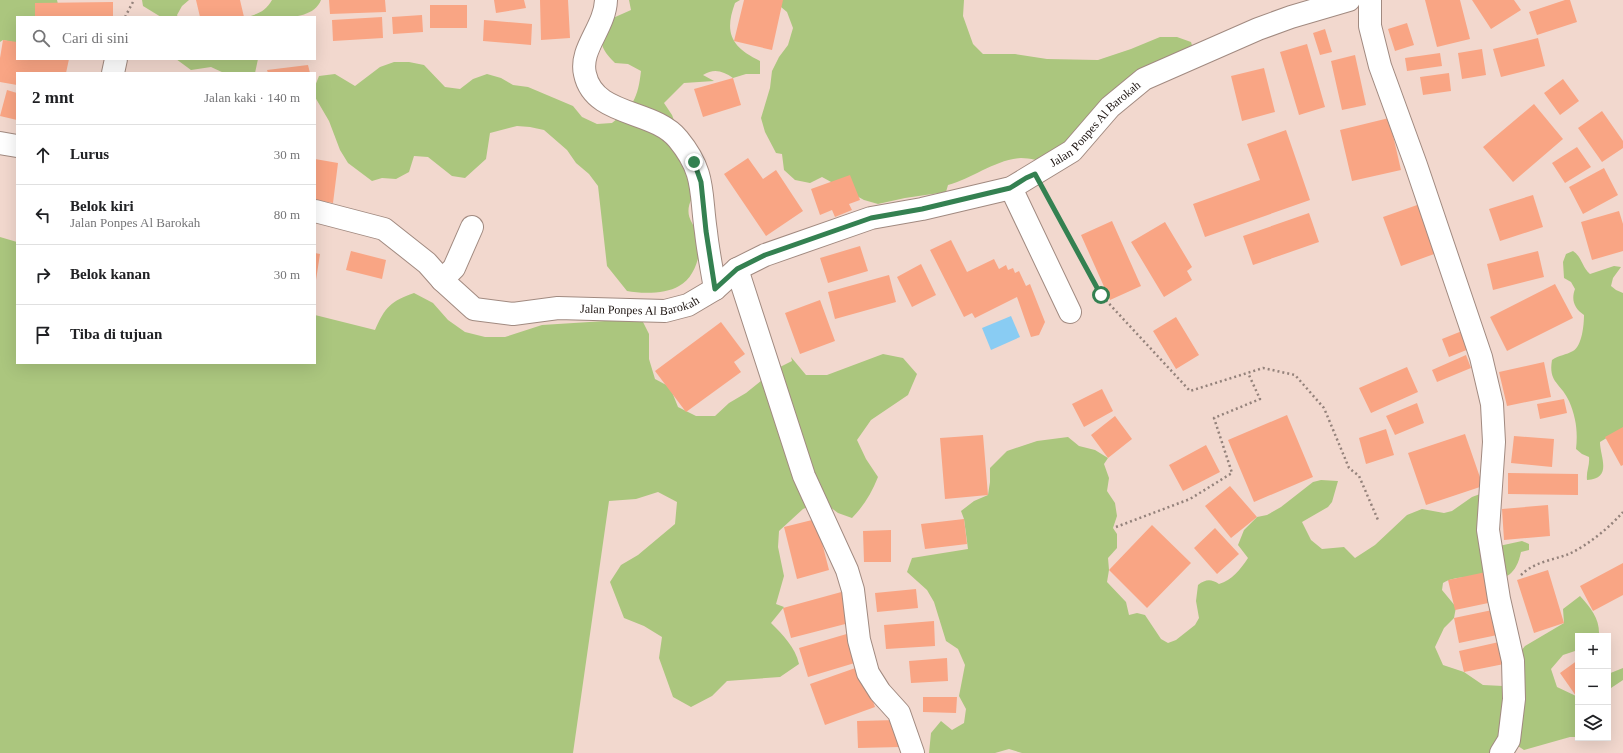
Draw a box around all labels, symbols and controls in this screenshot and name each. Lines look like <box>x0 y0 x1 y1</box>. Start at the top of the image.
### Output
search box <box>16 16 316 60</box>
icon: search <box>30 27 52 49</box>
text: Cari di sini <box>62 30 129 46</box>
street label: Jalan Ponpes Al Barokah <box>1047 78 1143 170</box>
text: 2 mnt <box>32 88 74 107</box>
text: Jalan kaki · 140 m <box>204 90 300 105</box>
icon: ahead <box>32 144 54 166</box>
text: Lurus <box>70 146 109 162</box>
text: 30 m <box>274 147 300 162</box>
route end <box>685 153 703 171</box>
text: Belok kiri <box>70 198 134 214</box>
icon: left <box>32 204 54 226</box>
text: 80 m <box>274 207 300 222</box>
text: Jalan Ponpes Al Barokah <box>70 215 200 230</box>
icon: right <box>32 264 54 286</box>
text: Belok kanan <box>70 266 150 282</box>
text: 30 m <box>274 267 300 282</box>
route start <box>1092 286 1110 304</box>
street label: Jalan Ponpes Al Barokah <box>580 293 702 318</box>
icon: arrive <box>32 324 54 346</box>
text: Tiba di tujuan <box>70 326 162 342</box>
map controls <box>1575 633 1611 741</box>
button: + <box>1575 633 1611 669</box>
button: − <box>1575 669 1611 705</box>
button: layers <box>1575 705 1611 741</box>

